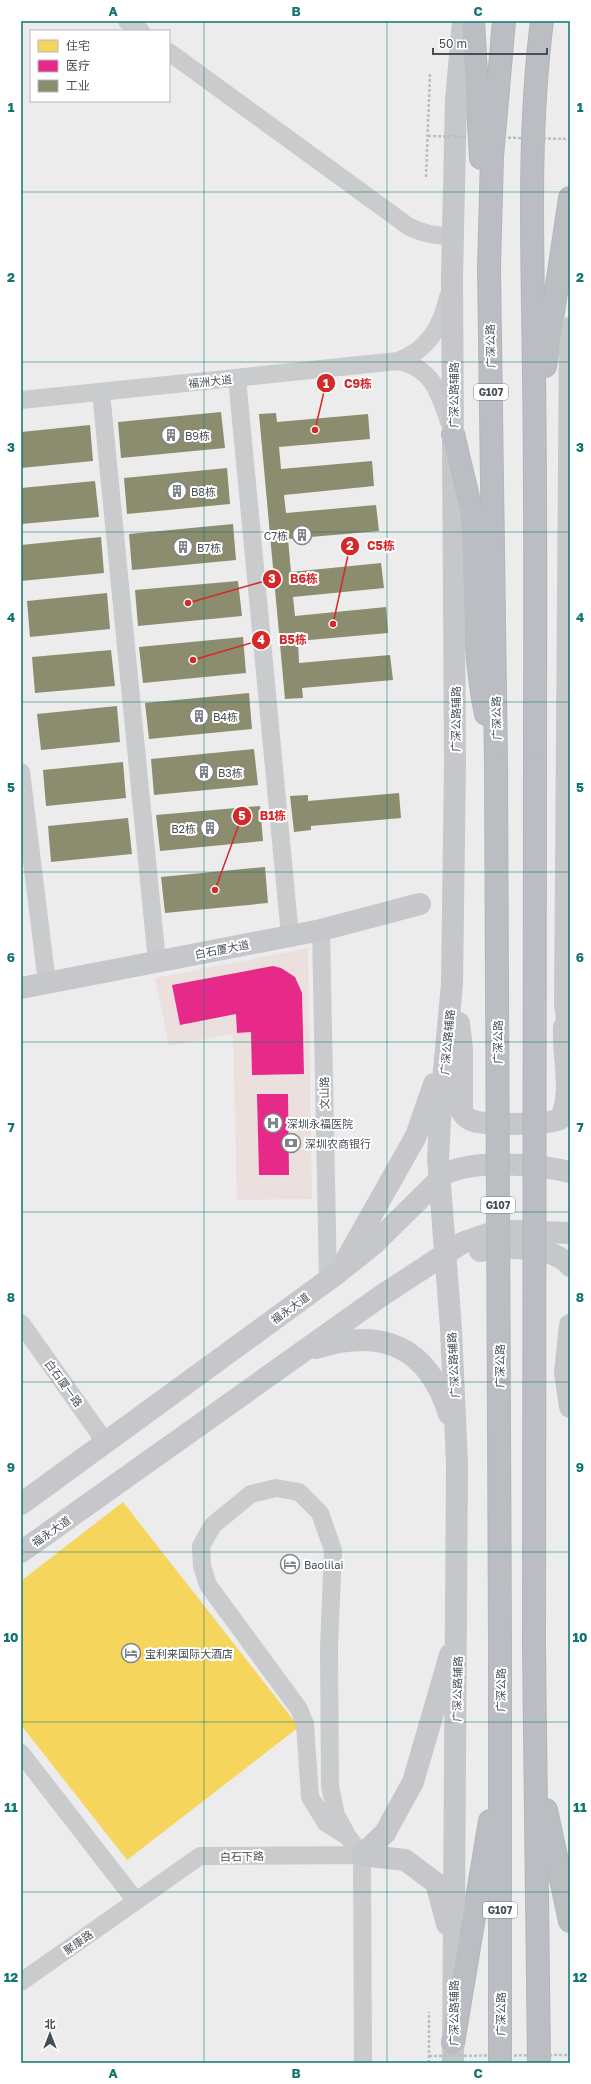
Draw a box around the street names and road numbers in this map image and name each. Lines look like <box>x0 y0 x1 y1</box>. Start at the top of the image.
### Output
street label: 广深公路 <box>483 324 497 368</box>
street label: 广深公路辅路 <box>447 362 460 428</box>
street label: 福洲大道 <box>187 372 233 390</box>
road number: G107 <box>474 384 508 400</box>
street label: 广深公路辅路 <box>449 686 462 752</box>
street label: 广深公路 <box>489 696 503 740</box>
street label: 白石厦大道 <box>194 937 250 961</box>
street label: 广深公路辅路 <box>438 1009 456 1075</box>
street label: 广深公路 <box>491 1020 504 1064</box>
street label: 文山路 <box>317 1076 331 1110</box>
road number: G107 <box>481 1197 515 1213</box>
street label: 福永大道 <box>268 1290 312 1326</box>
street label: 广深公路辅路 <box>445 1332 461 1398</box>
street label: 广深公路 <box>493 1344 506 1388</box>
street label: 白石厦一路 <box>43 1357 85 1409</box>
street label: 福永大道 <box>29 1513 73 1549</box>
street label: 广深公路辅路 <box>450 1656 464 1722</box>
street label: 广深公路 <box>494 1668 507 1712</box>
street label: 白石下路 <box>220 1849 264 1863</box>
road number: G107 <box>483 1902 517 1918</box>
street label: 聚康路 <box>61 1927 95 1957</box>
street label: 广深公路辅路 <box>447 1980 460 2046</box>
street label: 广深公路 <box>494 1992 507 2036</box>

